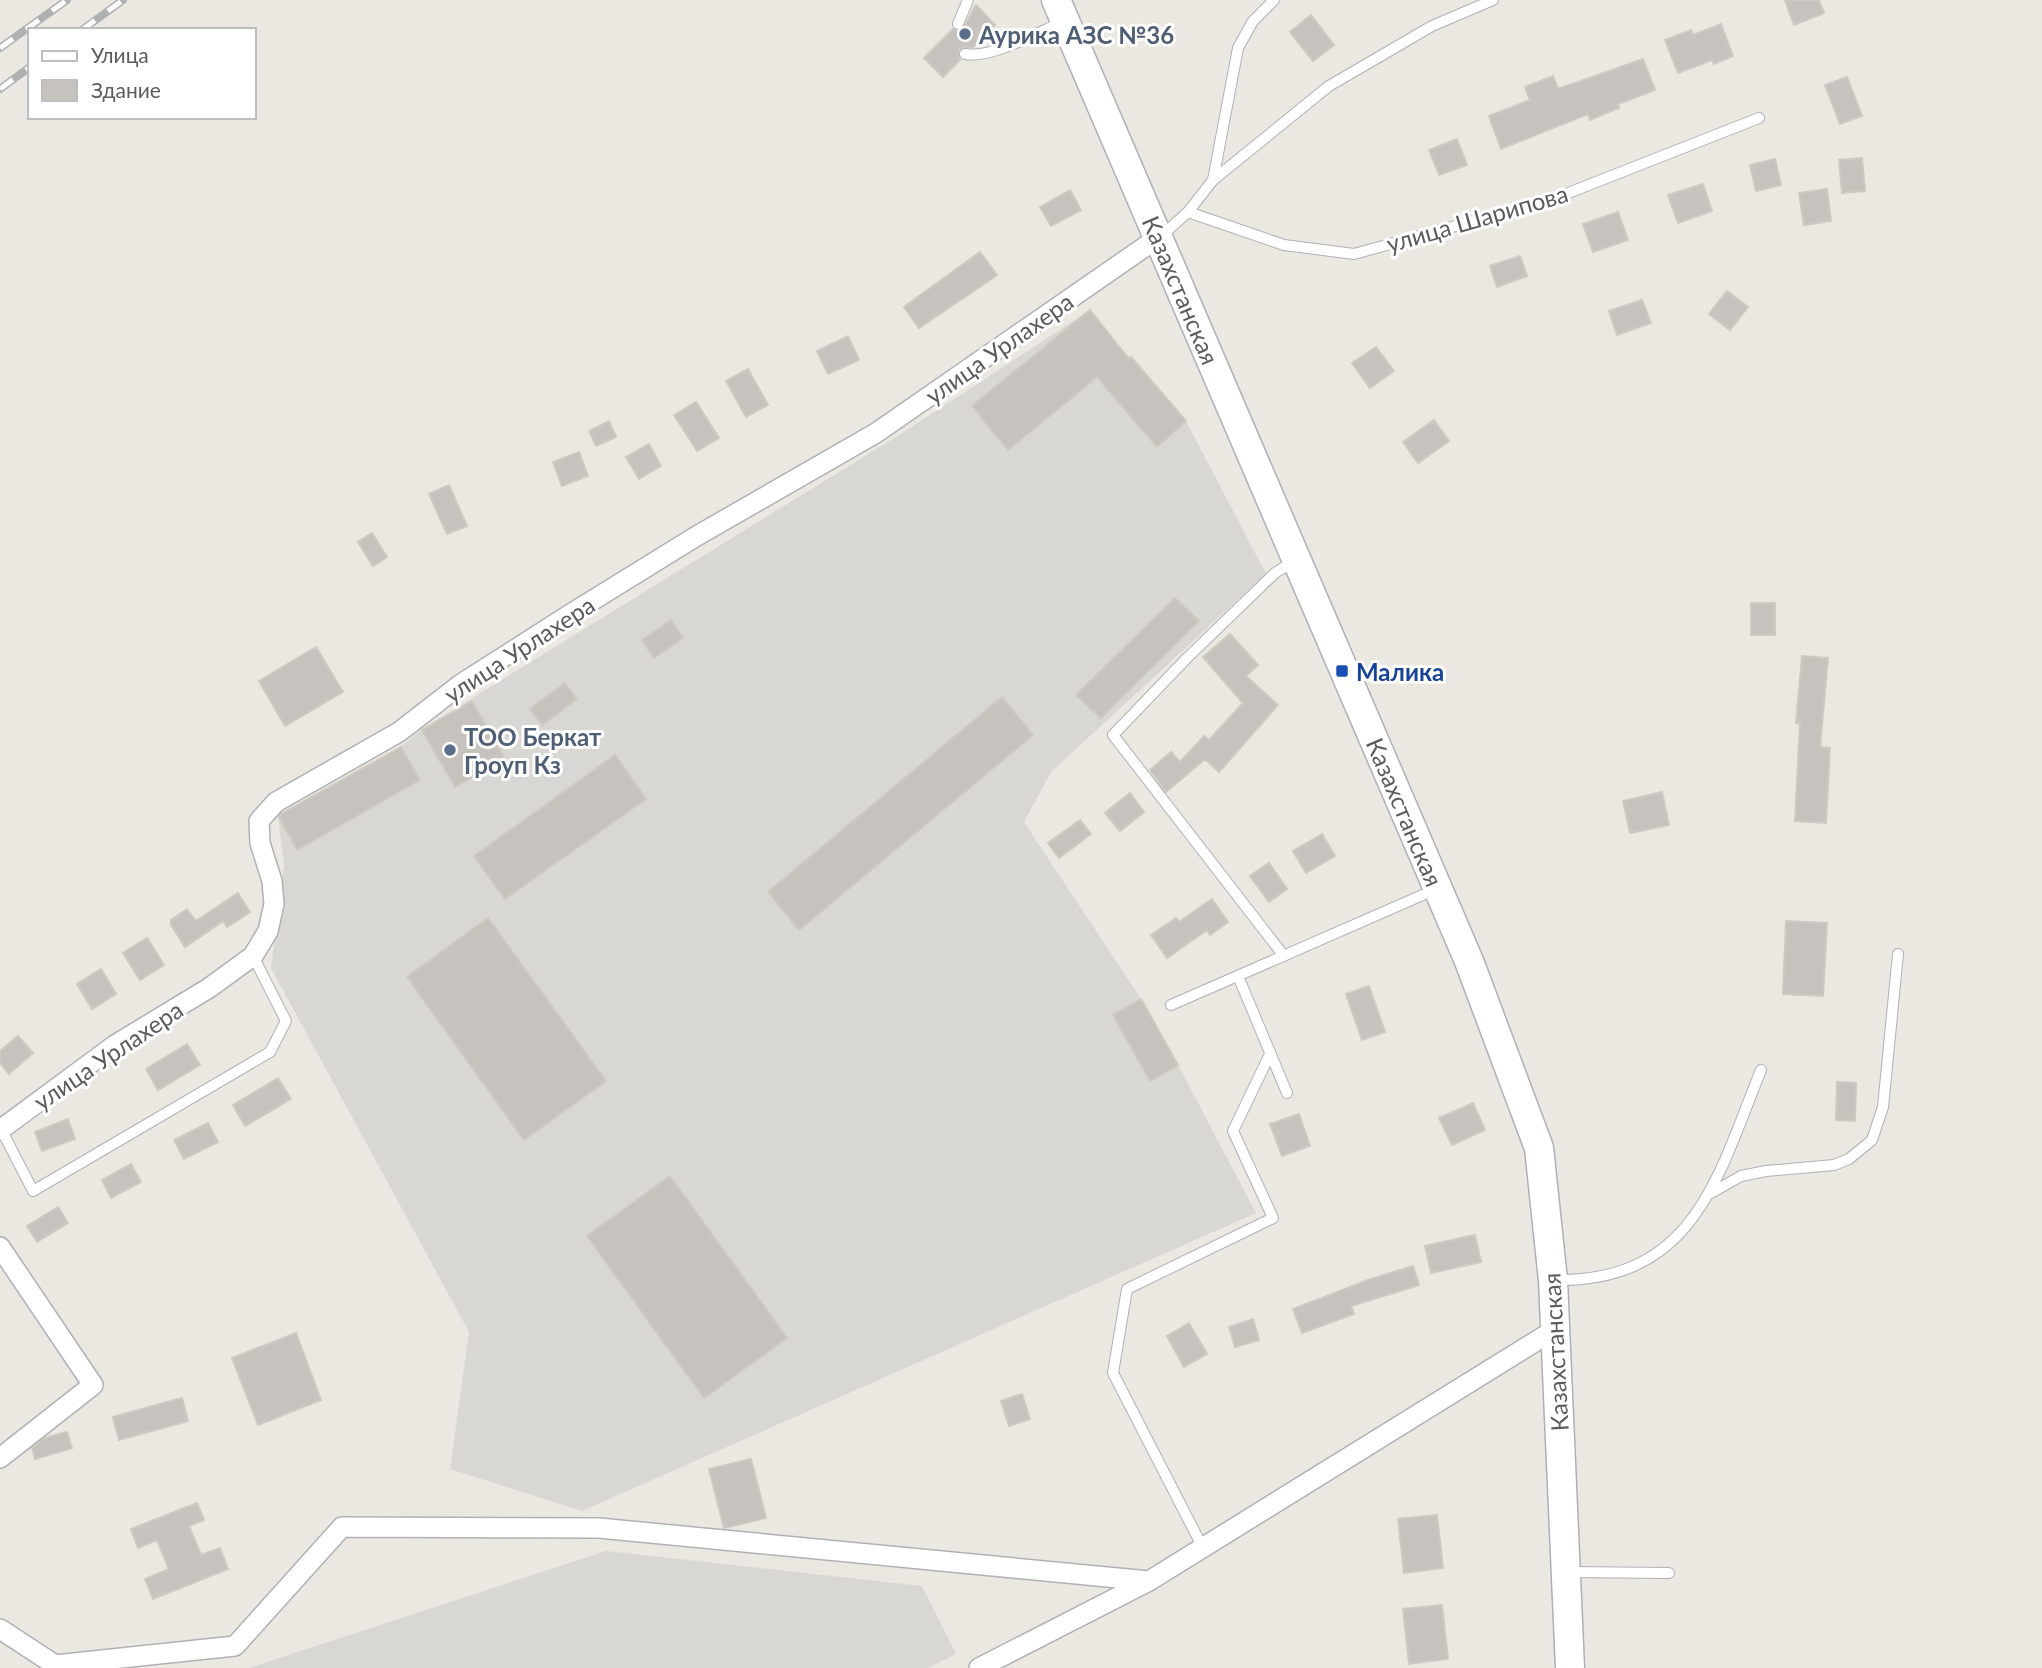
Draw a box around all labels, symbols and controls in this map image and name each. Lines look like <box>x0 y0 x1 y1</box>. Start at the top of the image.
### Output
place label: Аурика АЗС №36 <box>978 20 1174 49</box>
marker: Аурика АЗС №36 <box>957 26 973 42</box>
legend <box>28 28 256 119</box>
text: Улица <box>91 42 149 67</box>
text: Здание <box>91 77 161 102</box>
street label: улица Шарипова <box>1383 178 1571 258</box>
street label: Казахстанская <box>1137 211 1225 369</box>
street label: улица Урлахера <box>920 286 1078 410</box>
street label: улица Урлахера <box>438 590 600 708</box>
place label: Малика <box>1356 657 1444 686</box>
marker: Малика <box>1334 663 1350 679</box>
place label: ТОО Беркат Гроуп Кз <box>464 722 602 779</box>
street label: Казахстанская <box>1361 733 1449 891</box>
marker: ТОО Беркат Гроуп Кз <box>442 742 458 758</box>
street label: улица Урлахера <box>28 994 188 1116</box>
street label: Казахстанская <box>1536 1272 1574 1432</box>

